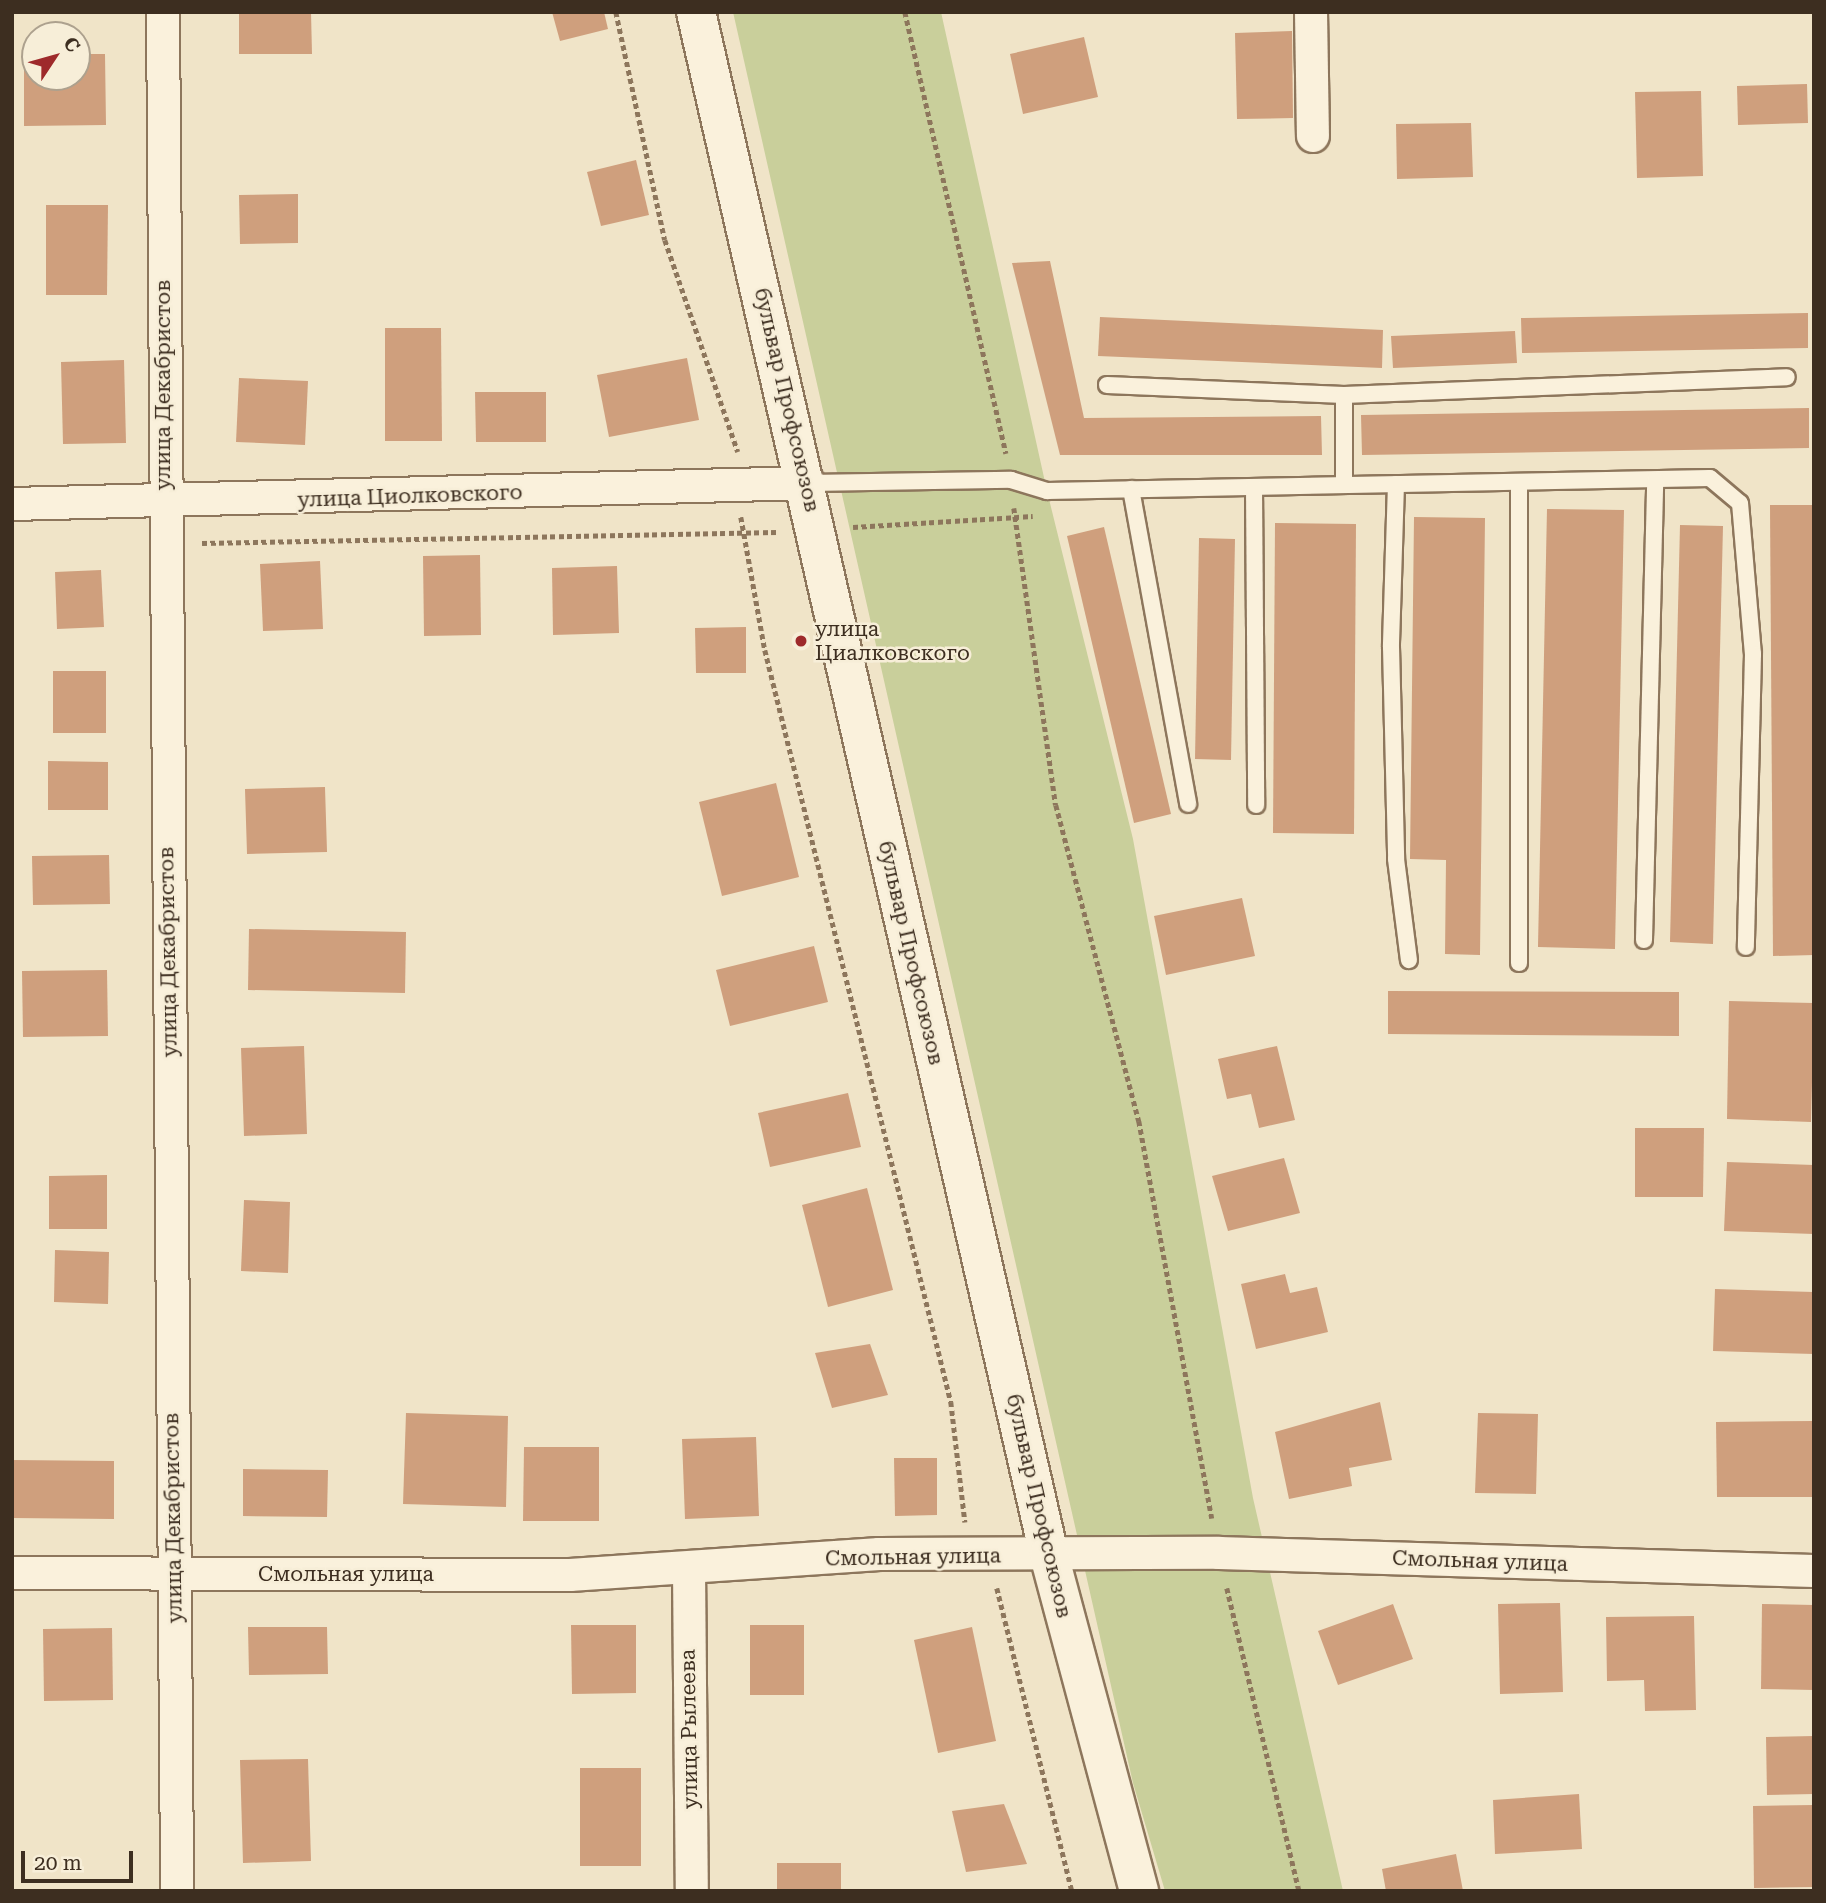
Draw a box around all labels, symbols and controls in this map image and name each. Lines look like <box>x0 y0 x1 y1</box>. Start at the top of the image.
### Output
north arrow <box>21 21 91 91</box>
text: С <box>59 32 85 57</box>
street label: улица Декабристов <box>150 280 176 490</box>
street label: бульвар Профсоюзов <box>749 286 825 514</box>
street label: улица Циолковского <box>297 479 523 513</box>
place label: улица Циалковского <box>815 616 970 666</box>
marker: улица Циалковского <box>793 633 809 649</box>
street label: бульвар Профсоюзов <box>873 839 949 1067</box>
street label: улица Декабристов <box>154 847 182 1057</box>
street label: бульвар Профсоюзов <box>1001 1392 1077 1620</box>
street label: улица Декабристов <box>159 1413 187 1623</box>
street label: Смольная улица <box>825 1543 1001 1571</box>
street label: Смольная улица <box>1392 1545 1568 1577</box>
street label: Смольная улица <box>258 1561 434 1587</box>
street label: улица Рылеева <box>675 1649 703 1809</box>
scale bar <box>24 1836 136 1880</box>
text: 20 m <box>34 1851 82 1875</box>

